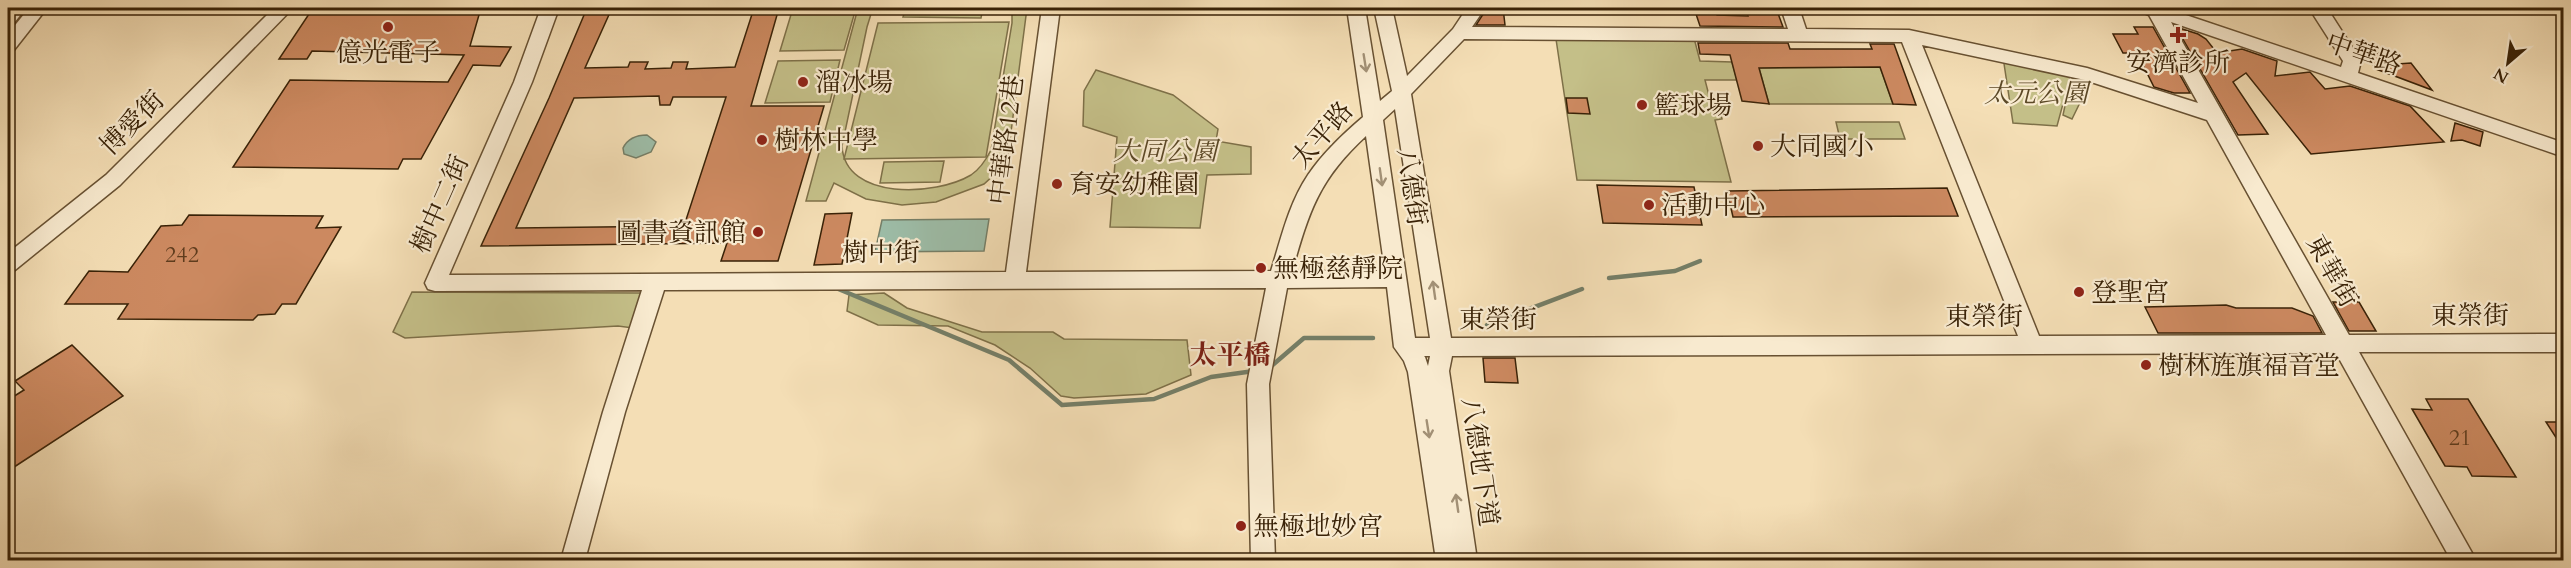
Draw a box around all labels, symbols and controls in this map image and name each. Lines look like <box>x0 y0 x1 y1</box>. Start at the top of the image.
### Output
marker: 億光電子 <box>381 20 395 34</box>
street label: 中華路 <box>2321 25 2407 83</box>
marker: 安濟診所 <box>2169 26 2187 44</box>
north arrow <box>2478 33 2538 93</box>
place label: 億光電子 <box>336 35 440 70</box>
place label: 安濟診所 <box>2126 45 2230 80</box>
one-way arrow <box>1359 53 1370 73</box>
text: N <box>2490 62 2513 88</box>
place label: 溜冰場 <box>815 65 893 100</box>
street label: 中華路12巷 <box>981 73 1031 207</box>
marker: 溜冰場 <box>796 75 810 89</box>
park label: 太元公園 <box>1984 76 2092 111</box>
street label: 博愛街 <box>92 83 172 163</box>
place label: 籃球場 <box>1654 88 1732 123</box>
street label: 太平路 <box>1283 94 1361 176</box>
marker: 籃球場 <box>1635 98 1649 112</box>
place label: 樹林中學 <box>774 123 878 158</box>
place label: 大同國小 <box>1770 129 1874 164</box>
marker: 樹林中學 <box>755 133 769 147</box>
park label: 大同公園 <box>1113 134 1221 169</box>
marker: 大同國小 <box>1751 139 1765 153</box>
street label: 八德街 <box>1389 146 1435 228</box>
street label: 樹中二街 <box>403 149 477 259</box>
place label: 育安幼稚園 <box>1069 167 1199 202</box>
one-way arrow <box>1376 167 1387 187</box>
marker: 育安幼稚園 <box>1050 177 1064 191</box>
place label: 活動中心 <box>1661 188 1765 223</box>
marker: 活動中心 <box>1642 198 1656 212</box>
place label: 圖書資訊館 <box>616 215 746 250</box>
marker: 圖書資訊館 <box>751 225 765 239</box>
street label: 東華街 <box>2298 228 2366 314</box>
street label: 樹中街 <box>842 235 920 270</box>
house number: 242 <box>165 240 199 270</box>
place label: 無極慈靜院 <box>1273 251 1403 286</box>
marker: 無極慈靜院 <box>1254 261 1268 275</box>
place label: 登聖宮 <box>2091 275 2169 310</box>
one-way arrow <box>1428 281 1439 300</box>
marker: 登聖宮 <box>2072 285 2086 299</box>
street label: 東榮街 <box>2431 298 2509 333</box>
street label: 東榮街 <box>1945 299 2023 334</box>
street label: 東榮街 <box>1459 302 1537 337</box>
district label: 太平橋 <box>1190 337 1271 374</box>
place label: 樹林旌旗福音堂 <box>2158 348 2340 383</box>
marker: 樹林旌旗福音堂 <box>2139 358 2153 372</box>
street label: 八德地下道 <box>1454 395 1506 529</box>
one-way arrow <box>1422 419 1433 439</box>
house number: 21 <box>2449 423 2471 453</box>
one-way arrow <box>1451 493 1462 513</box>
place label: 無極地妙宮 <box>1253 509 1383 544</box>
marker: 無極地妙宮 <box>1234 519 1248 533</box>

